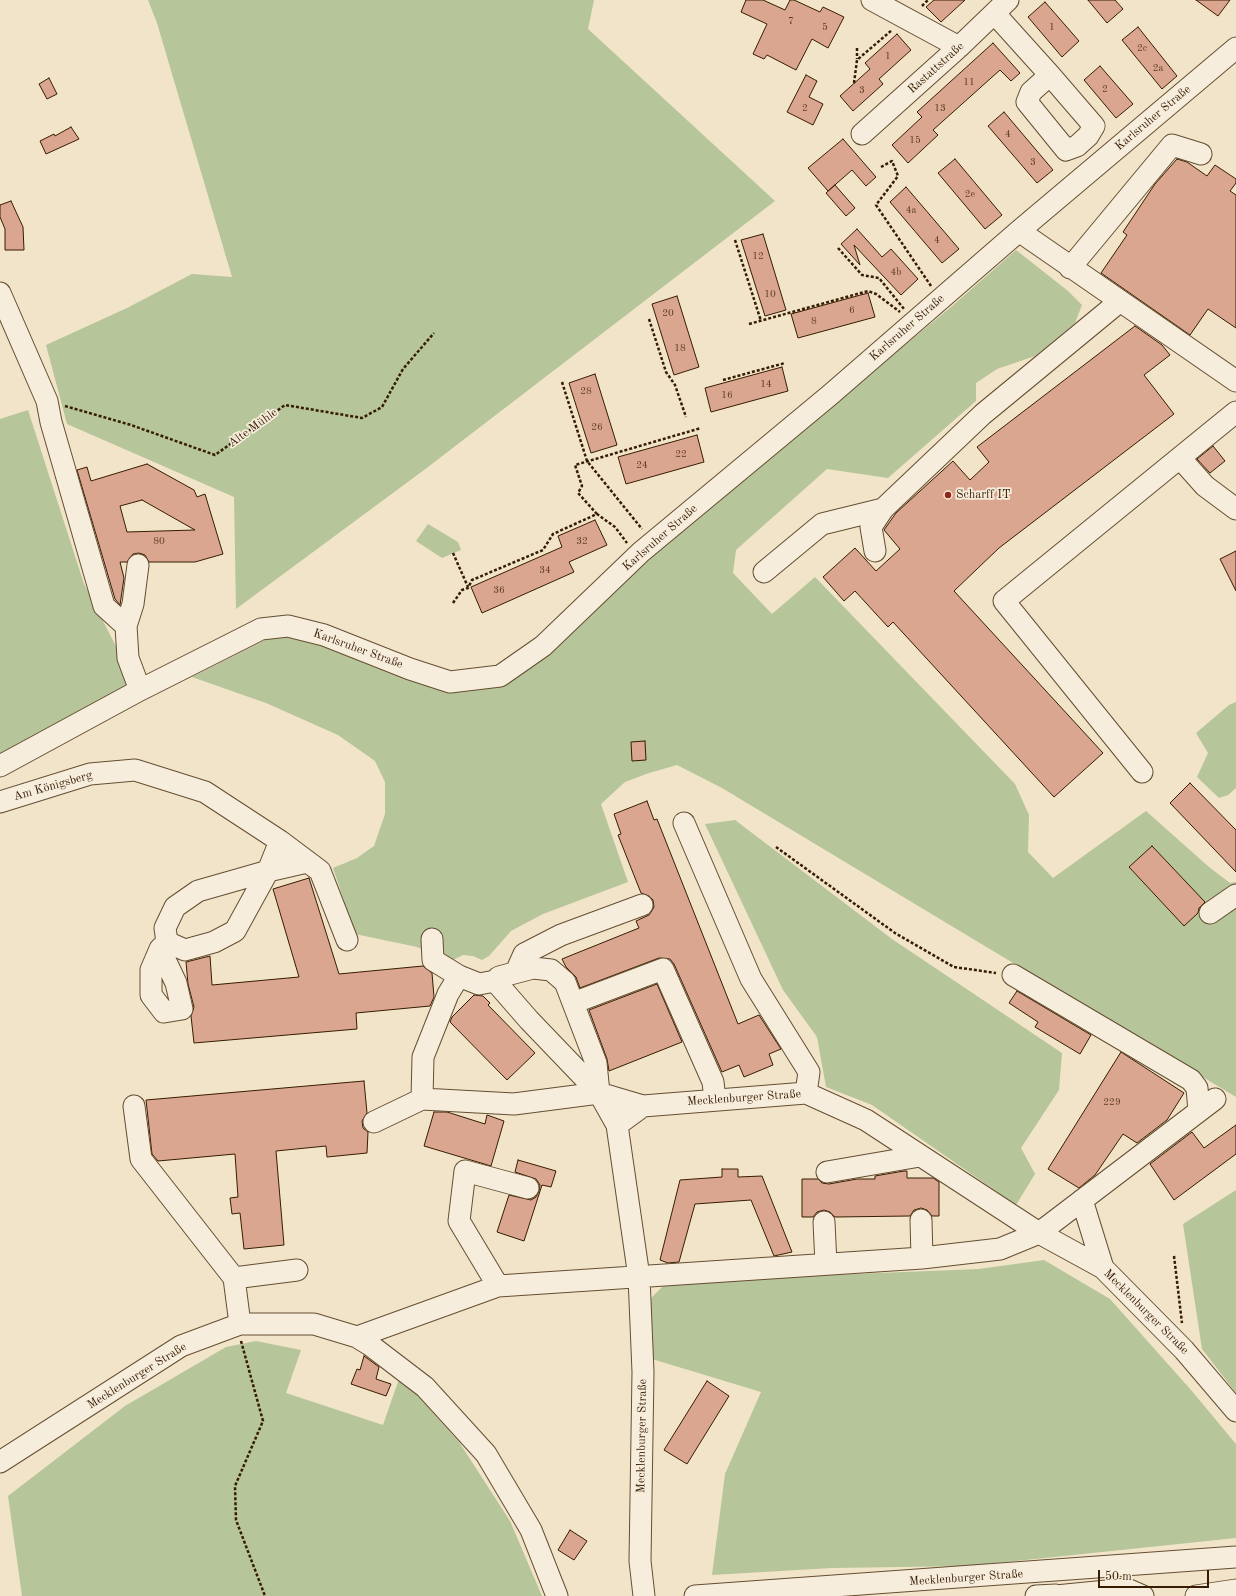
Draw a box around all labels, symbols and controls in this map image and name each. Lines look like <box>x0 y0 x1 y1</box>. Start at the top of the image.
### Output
house number: 7 <box>788 15 794 27</box>
house number: 5 <box>822 21 828 33</box>
house number: 1 <box>1049 21 1055 33</box>
street label: Rastattstraße <box>905 39 967 97</box>
house number: 2c <box>1137 42 1147 54</box>
house number: 1 <box>885 50 891 62</box>
house number: 2a <box>1153 62 1163 74</box>
house number: 11 <box>963 76 975 88</box>
street label: Karlsruher Straße <box>1112 82 1194 154</box>
house number: 2 <box>1102 83 1108 95</box>
house number: 3 <box>859 84 865 96</box>
house number: 2 <box>802 102 808 114</box>
house number: 13 <box>934 102 946 114</box>
house number: 4 <box>1005 128 1011 140</box>
house number: 15 <box>909 134 921 146</box>
house number: 3 <box>1030 156 1036 168</box>
house number: 2e <box>965 188 975 200</box>
house number: 4a <box>906 204 916 216</box>
house number: 4 <box>934 234 940 246</box>
house number: 12 <box>752 250 764 262</box>
house number: 4b <box>891 266 901 278</box>
house number: 10 <box>764 288 776 300</box>
street label: Karlsruher Straße <box>867 292 947 364</box>
house number: 6 <box>849 304 855 316</box>
house number: 20 <box>662 307 674 319</box>
house number: 8 <box>811 315 817 327</box>
house number: 18 <box>674 342 686 354</box>
house number: 14 <box>760 378 772 390</box>
house number: 28 <box>580 385 592 397</box>
house number: 16 <box>721 389 733 401</box>
street label: Alte Mühle <box>226 405 280 451</box>
house number: 26 <box>591 421 603 433</box>
house number: 22 <box>675 448 687 460</box>
house number: 24 <box>636 459 648 471</box>
place label: Scharff IT <box>956 488 1011 502</box>
marker: Scharff IT <box>943 490 953 500</box>
street label: Karlsruher Straße <box>620 502 700 574</box>
house number: 80 <box>153 535 165 547</box>
house number: 32 <box>576 535 588 547</box>
house number: 34 <box>539 564 551 576</box>
house number: 36 <box>493 584 505 596</box>
street label: Karlsruher Straße <box>311 626 405 672</box>
street label: Am Königsberg <box>12 768 94 804</box>
street label: Mecklenburger Straße <box>686 1087 802 1109</box>
house number: 229 <box>1103 1096 1121 1108</box>
street label: Mecklenburger Straße <box>1100 1266 1192 1358</box>
street label: Mecklenburger Straße <box>85 1340 189 1412</box>
street label: Mecklenburger Straße <box>634 1379 650 1493</box>
scale bar <box>1100 1562 1211 1588</box>
street label: Mecklenburger Straße <box>908 1567 1024 1589</box>
text: 50 m <box>1105 1571 1132 1583</box>

